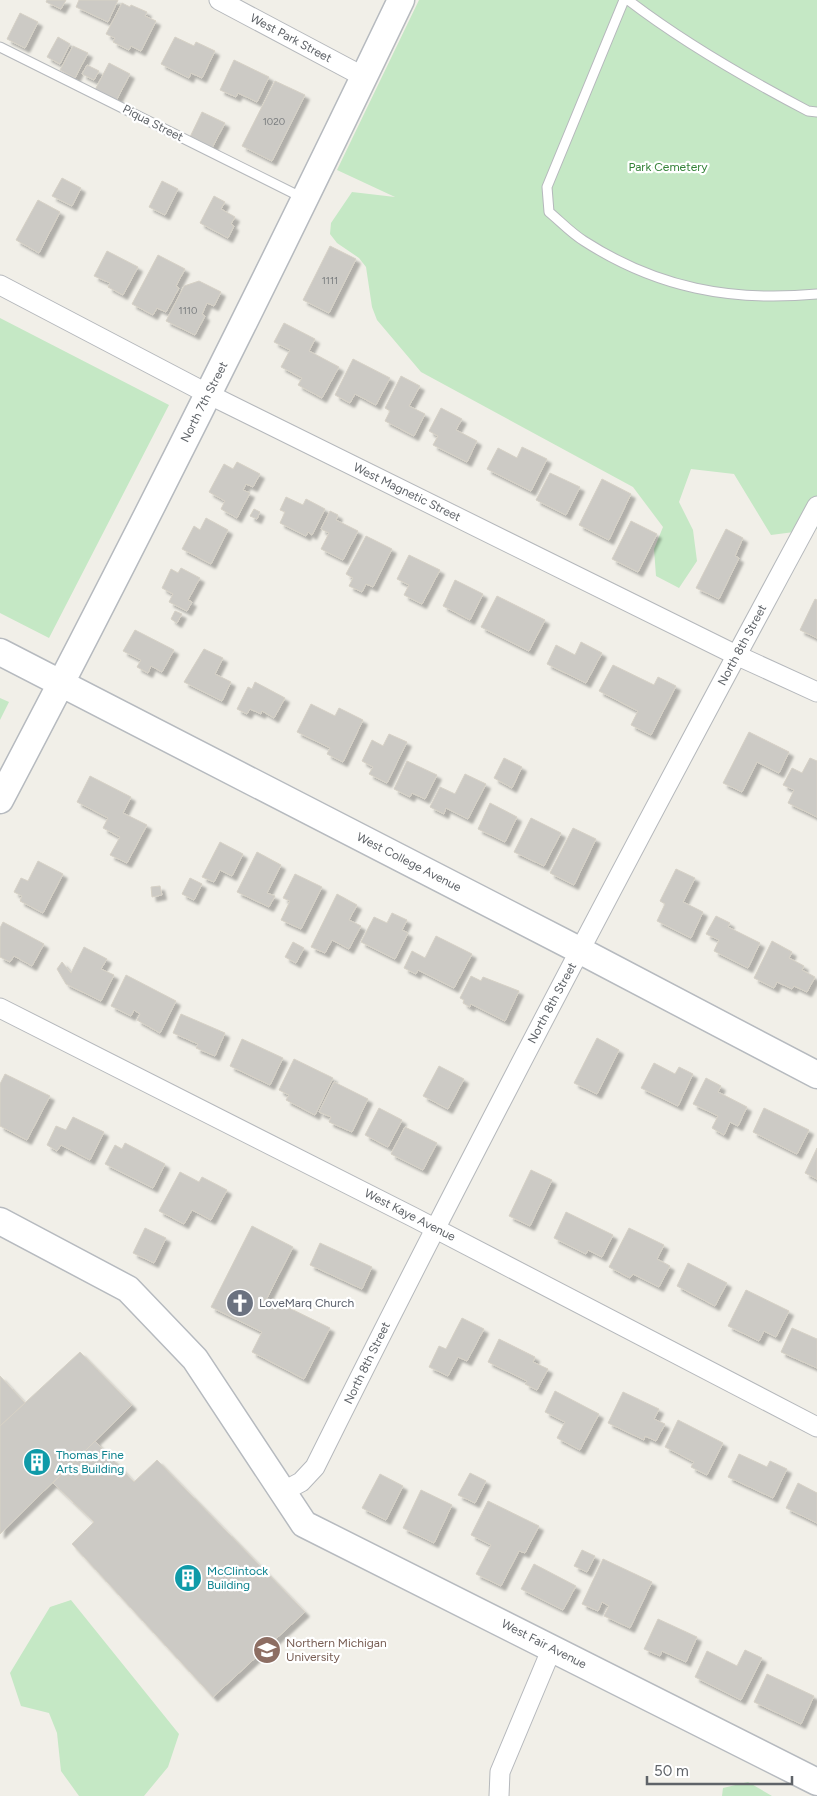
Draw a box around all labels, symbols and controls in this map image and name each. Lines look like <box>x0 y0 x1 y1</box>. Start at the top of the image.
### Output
street label: West Park Street <box>248 11 334 66</box>
street label: Piqua Street <box>120 102 186 144</box>
house number: 1020 <box>263 115 285 128</box>
park label: Park Cemetery <box>628 160 708 174</box>
house number: 1111 <box>322 274 338 287</box>
house number: 1110 <box>179 304 197 317</box>
street label: North 7th Street <box>178 359 231 445</box>
street label: West Magnetic Street <box>351 460 463 524</box>
street label: North 8th Street <box>715 602 769 688</box>
street label: West College Avenue <box>354 830 464 895</box>
street label: North 8th Street <box>525 960 579 1046</box>
street label: West Kaye Avenue <box>362 1186 458 1244</box>
church icon: LoveMarq Church <box>225 1288 255 1318</box>
place label: LoveMarq Church <box>259 1296 355 1310</box>
street label: North 8th Street <box>341 1319 393 1406</box>
building icon: Thomas Fine Arts Building <box>22 1447 52 1477</box>
place label: Thomas Fine Arts Building <box>56 1448 124 1476</box>
building icon: McClintock Building <box>173 1563 203 1593</box>
place label: McClintock Building <box>207 1564 268 1592</box>
street label: West Fair Avenue <box>499 1617 589 1672</box>
school or university icon: Northern Michigan University <box>252 1635 282 1665</box>
place label: Northern Michigan University <box>286 1636 387 1664</box>
scale bar <box>647 1754 792 1786</box>
text: 50 m <box>654 1762 689 1780</box>

